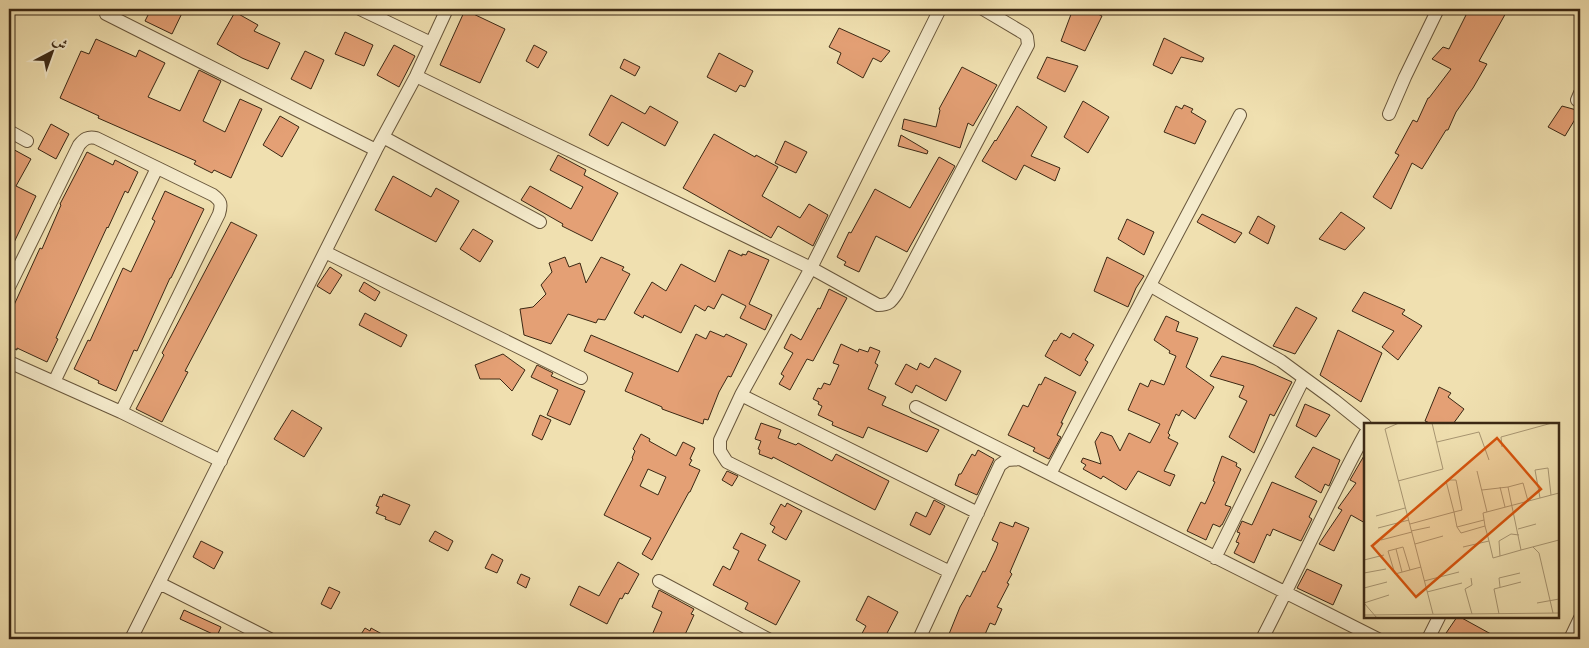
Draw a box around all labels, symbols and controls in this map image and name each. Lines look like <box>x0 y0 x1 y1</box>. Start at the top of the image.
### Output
north arrow <box>28 28 78 78</box>
text: ش <box>49 32 71 54</box>
inset map <box>1364 423 1559 618</box>

